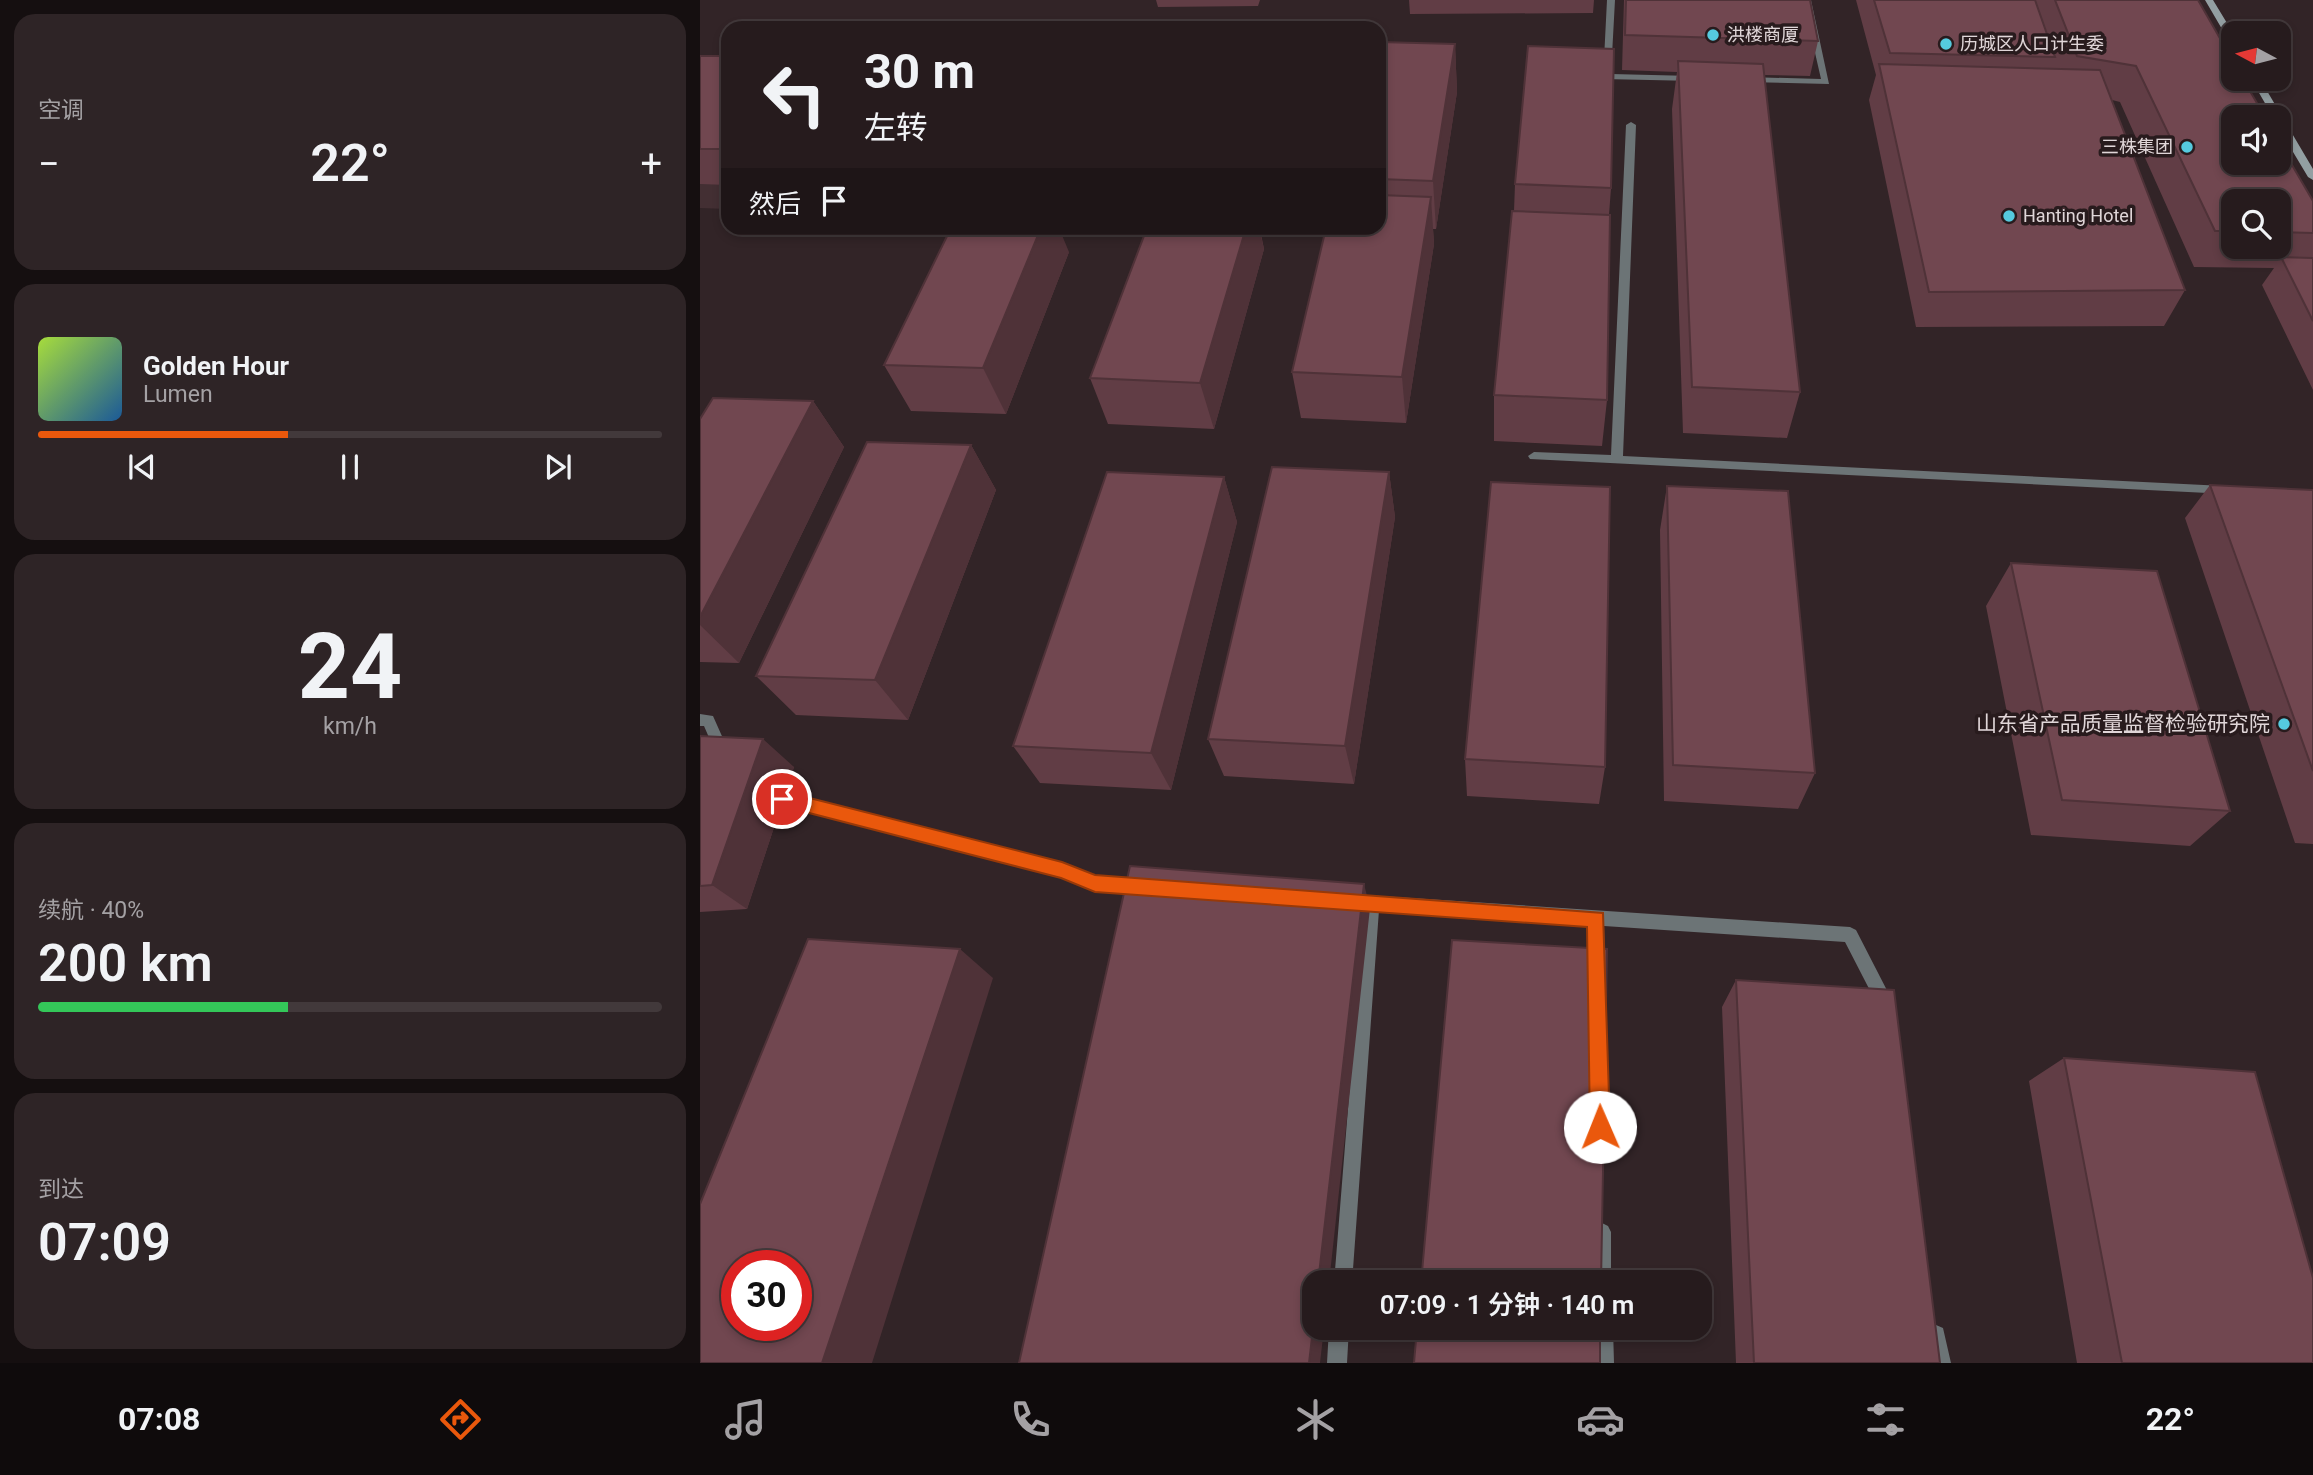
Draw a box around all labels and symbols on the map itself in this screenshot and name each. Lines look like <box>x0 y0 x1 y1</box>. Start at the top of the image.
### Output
north arrow <box>2221 21 2291 91</box>
place label: 洪楼商厦 <box>1727 24 1799 45</box>
marker: 洪楼商厦 <box>1705 27 1721 43</box>
place label: 历城区人口计生委 <box>1960 33 2104 54</box>
marker: 历城区人口计生委 <box>1938 36 1954 52</box>
place label: 三株集团 <box>2101 136 2173 157</box>
marker: 三株集团 <box>2179 139 2195 155</box>
place label: Hanting Hotel <box>2023 205 2133 226</box>
marker: Hanting Hotel <box>2001 208 2017 224</box>
place label: 山东省产品质量监督检验研究院 <box>1976 712 2270 736</box>
marker: 山东省产品质量监督检验研究院 <box>2276 716 2292 732</box>
pin <box>752 769 812 829</box>
position arrow <box>1563 1090 1637 1164</box>
speed limit sign: 30 <box>721 1250 812 1341</box>

